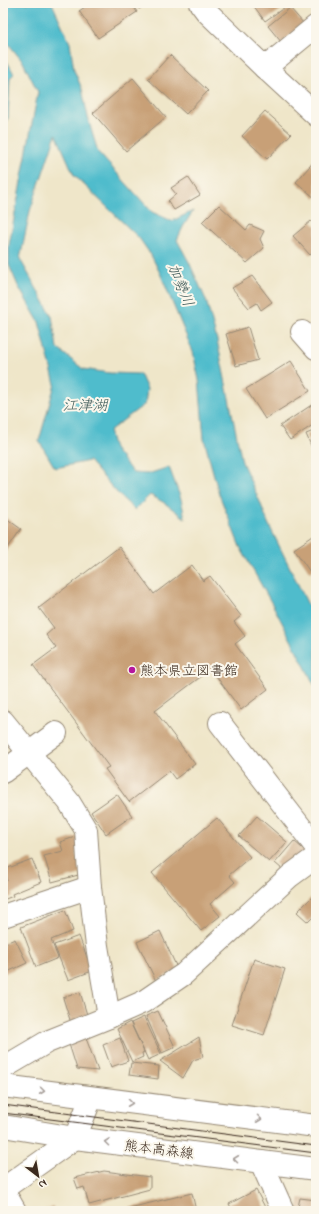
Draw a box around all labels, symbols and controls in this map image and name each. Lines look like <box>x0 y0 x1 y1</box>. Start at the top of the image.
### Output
water label: 加勢川 <box>161 260 199 310</box>
water label: 江津湖 <box>62 395 109 417</box>
place label: 熊本県立図書館 <box>140 661 238 682</box>
marker: 熊本県立図書館 <box>127 665 137 675</box>
one-way arrow <box>39 1087 45 1096</box>
one-way arrow <box>127 1098 133 1107</box>
one-way arrow <box>256 1114 262 1123</box>
street label: 熊本高森線 <box>123 1136 195 1165</box>
one-way arrow <box>104 1138 110 1147</box>
one-way arrow <box>233 1154 239 1163</box>
north arrow <box>18 1156 58 1196</box>
text: N <box>35 1175 50 1192</box>

